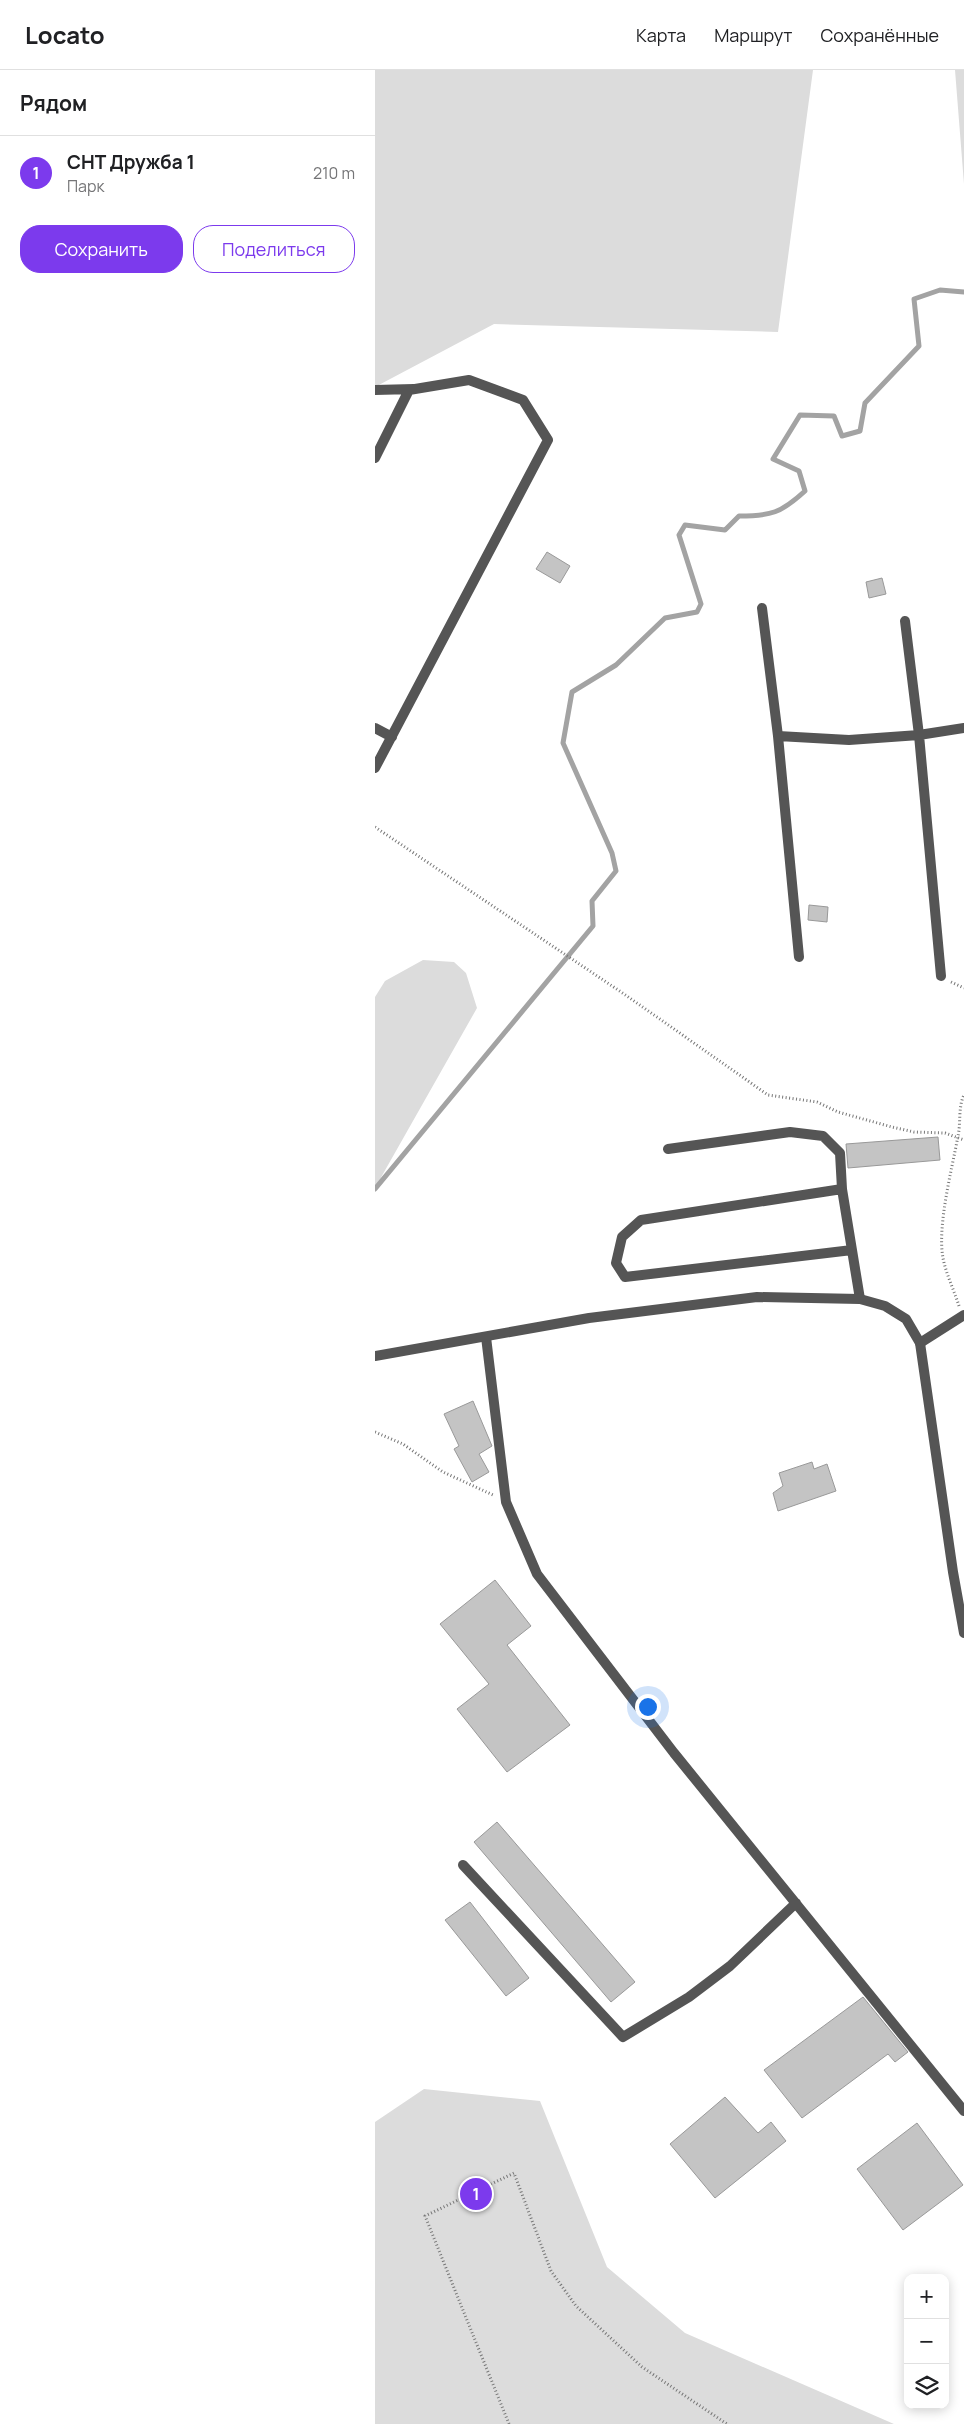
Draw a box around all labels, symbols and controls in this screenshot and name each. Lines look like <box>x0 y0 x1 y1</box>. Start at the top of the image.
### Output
text: Locato <box>25 18 105 51</box>
text: Карта <box>636 23 686 47</box>
text: Маршрут <box>714 23 792 47</box>
text: Сохранённые <box>820 23 939 47</box>
text: Рядом <box>20 89 87 117</box>
text: СНТ Дружба 1 <box>67 149 195 175</box>
text: 1 <box>32 162 40 184</box>
text: 210 m <box>313 162 355 184</box>
text: Парк <box>67 175 104 197</box>
button: Сохранить <box>20 225 183 273</box>
button: Поделиться <box>193 225 355 273</box>
your location <box>635 1694 661 1720</box>
pin: 1 <box>460 2175 492 2213</box>
map controls <box>904 2274 949 2409</box>
button: + <box>904 2274 949 2319</box>
button: − <box>904 2319 949 2364</box>
button: layers <box>904 2364 949 2409</box>

